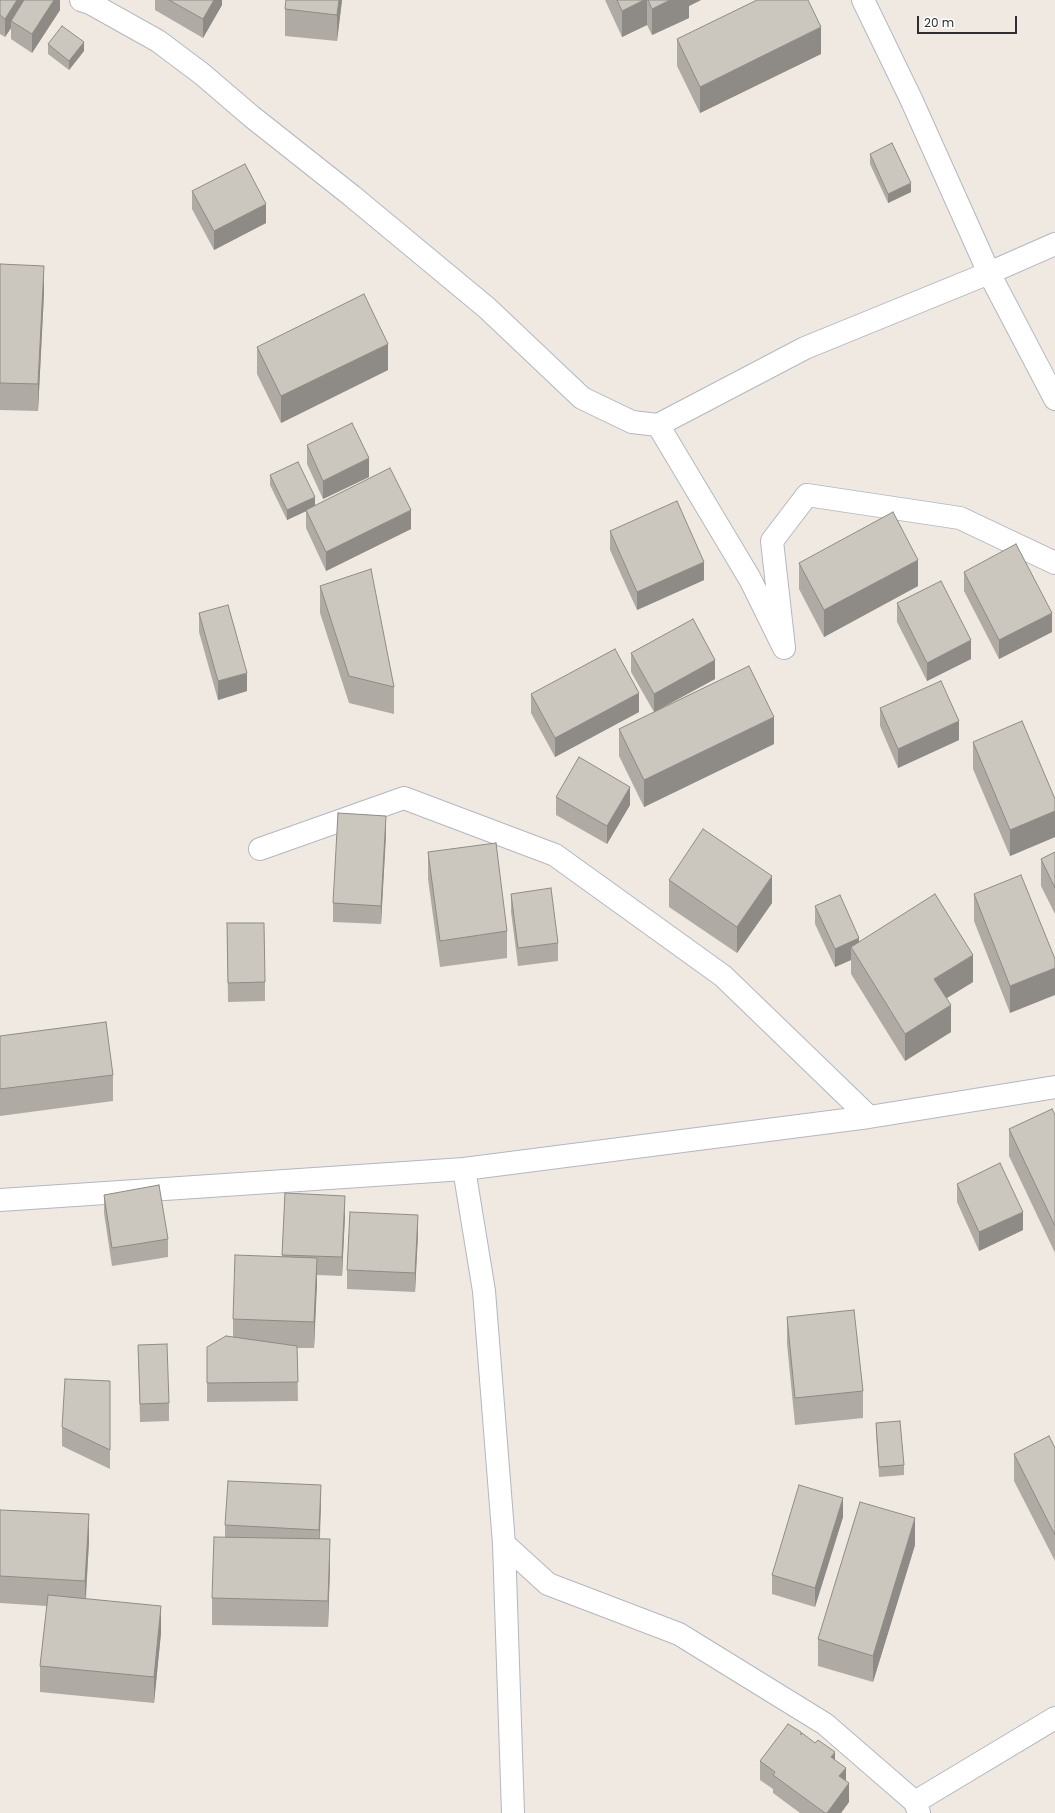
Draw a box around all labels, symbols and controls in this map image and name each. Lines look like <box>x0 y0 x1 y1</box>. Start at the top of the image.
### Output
scale bar <box>919 8 1019 34</box>
text: 20 m <box>924 14 954 31</box>

